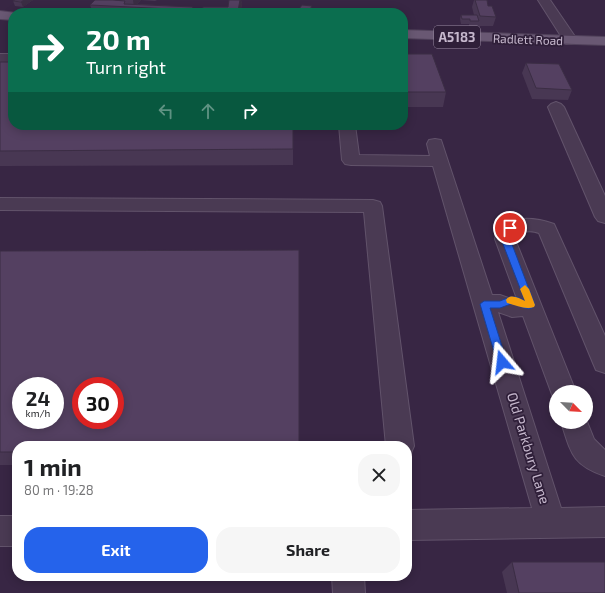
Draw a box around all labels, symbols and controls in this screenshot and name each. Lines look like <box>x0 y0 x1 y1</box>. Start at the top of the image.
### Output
text: 20 m <box>86 22 151 56</box>
icon: right <box>20 24 72 76</box>
road number: A5183 <box>434 26 480 48</box>
street label: Radlett Road <box>493 31 563 47</box>
text: Turn right <box>86 56 166 78</box>
icon: left <box>155 100 177 122</box>
icon: ahead <box>197 100 219 122</box>
icon: right <box>239 100 261 122</box>
pin <box>493 211 527 245</box>
icon: arrive <box>499 217 521 239</box>
position arrow <box>481 341 523 383</box>
speed limit sign: 30 <box>72 377 124 429</box>
north arrow <box>549 385 593 429</box>
map controls <box>549 385 593 429</box>
text: 24 <box>26 386 50 410</box>
street label: Old Parkbury Lane <box>504 390 554 506</box>
text: km/h <box>26 407 50 419</box>
text: 1 min <box>24 452 82 481</box>
button: close <box>358 454 400 496</box>
text: 80 m · 19:28 <box>24 482 94 498</box>
button: Exit <box>24 527 208 573</box>
button: Share <box>216 527 400 573</box>

